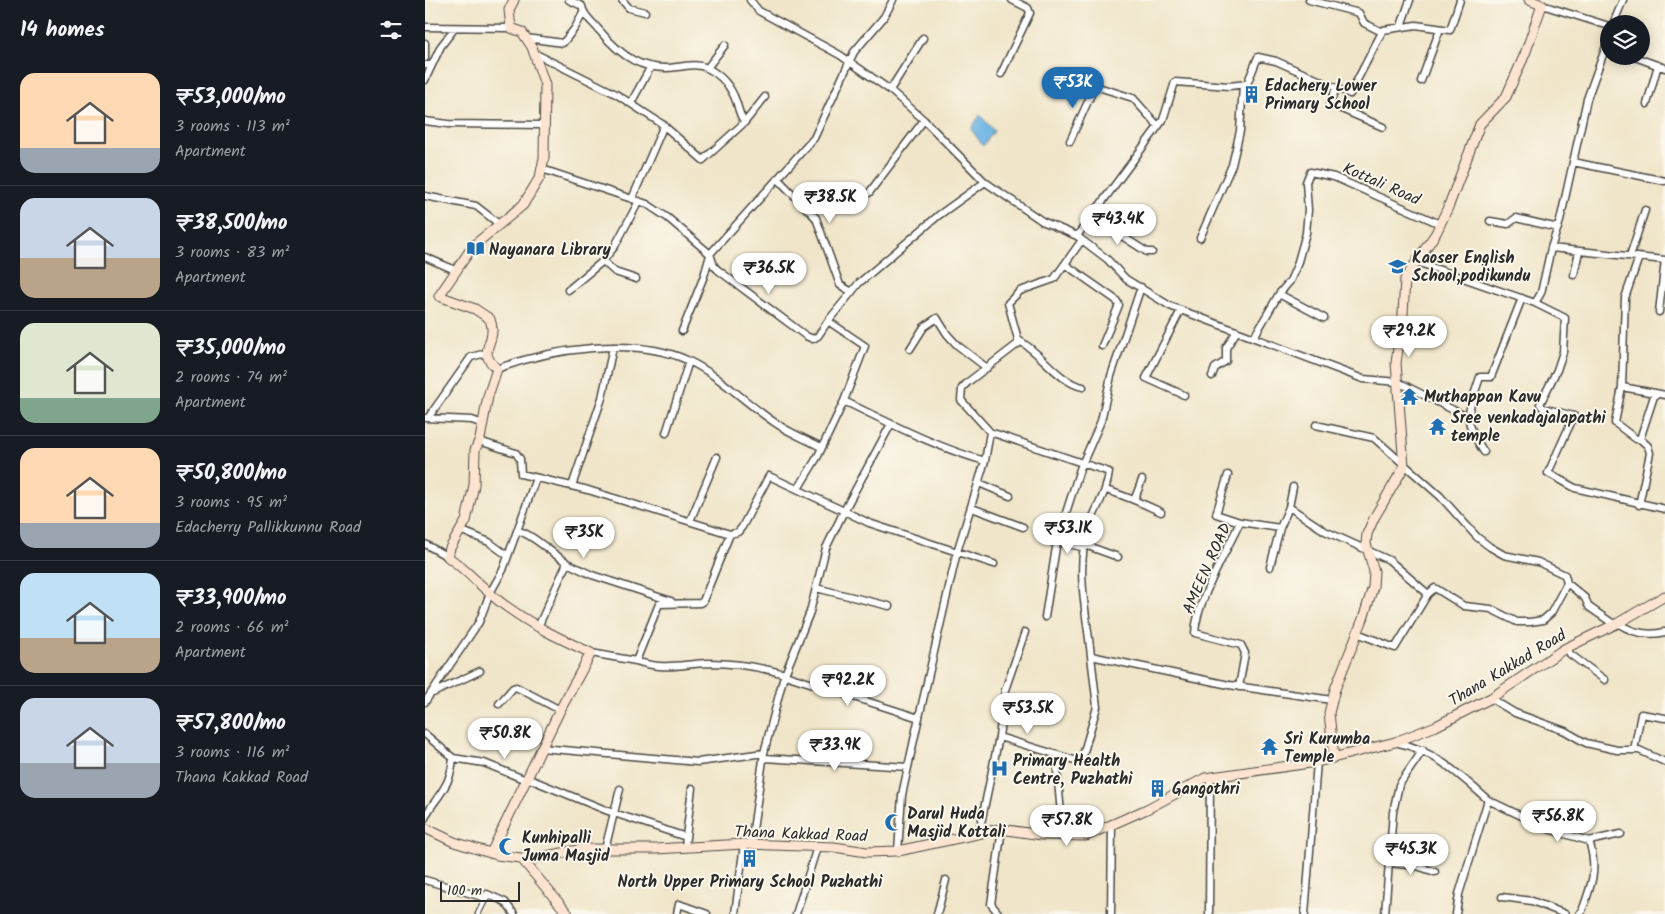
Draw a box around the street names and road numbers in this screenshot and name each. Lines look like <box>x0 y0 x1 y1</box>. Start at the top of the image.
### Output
street label: Kottali Road <box>1338 156 1425 213</box>
street label: AMEEN ROAD <box>1176 519 1239 618</box>
street label: Thana Kakkad Road <box>1444 623 1572 713</box>
street label: Thana Kakkad Road <box>734 820 869 849</box>

